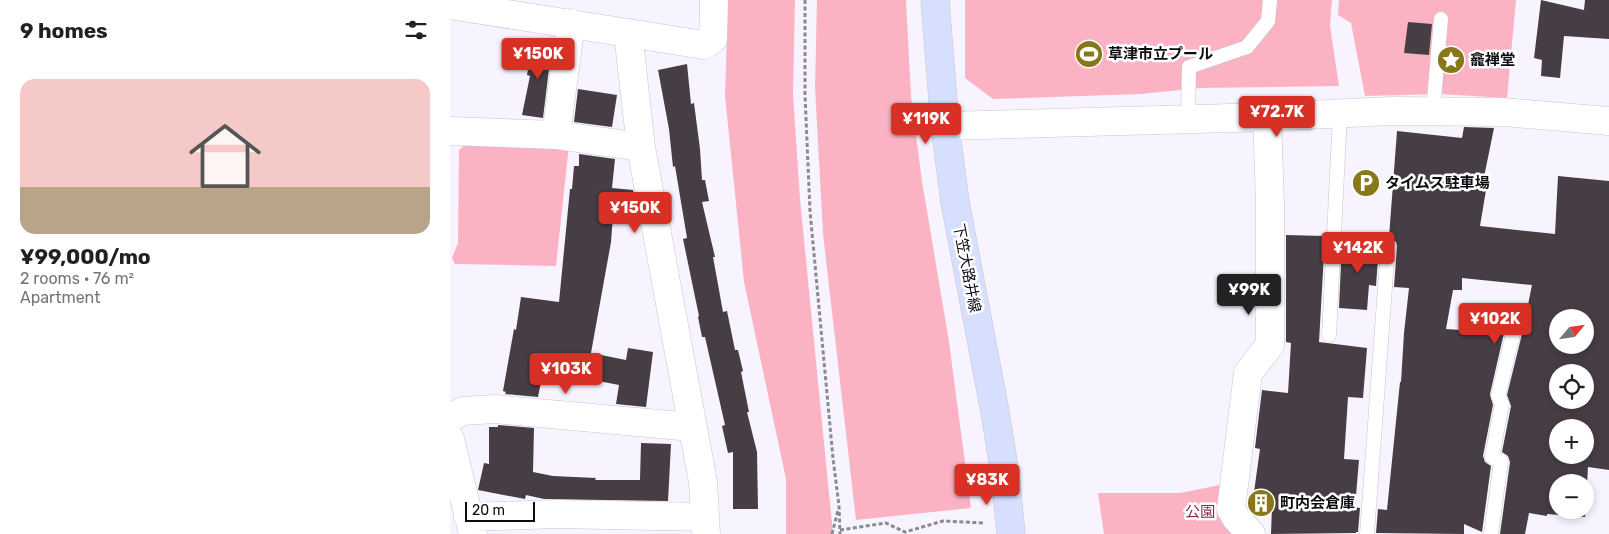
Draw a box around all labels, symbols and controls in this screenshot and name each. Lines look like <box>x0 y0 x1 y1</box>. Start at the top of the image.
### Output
icon: filters <box>402 16 430 44</box>
text: 9 homes <box>20 18 108 43</box>
pin: ¥150K <box>503 38 573 80</box>
sports icon: 草津市立プール <box>1074 39 1104 69</box>
text: ¥150K <box>513 44 563 63</box>
place label: 草津市立プール <box>1108 45 1213 63</box>
place icon: 龕禅堂 <box>1436 45 1466 75</box>
place label: 龕禅堂 <box>1470 51 1515 69</box>
pin: ¥72.7K <box>1236 96 1318 138</box>
pin: ¥119K <box>891 102 961 145</box>
text: ¥72.7K <box>1250 102 1304 121</box>
text: ¥119K <box>902 109 950 128</box>
icon: home <box>180 111 270 201</box>
parking icon: タイムス駐車場 <box>1351 168 1381 198</box>
place label: タイムス駐車場 <box>1385 174 1490 192</box>
pin: ¥150K <box>600 192 670 234</box>
text: ¥150K <box>610 198 660 217</box>
street label: 下笠大路井線 <box>950 222 984 314</box>
pin: ¥142K <box>1323 232 1393 274</box>
text: ¥142K <box>1333 238 1383 257</box>
text: ¥99,000/mo <box>20 244 151 269</box>
text: 2 rooms · 76 m² <box>20 269 134 288</box>
pin: ¥99K <box>1219 274 1279 316</box>
text: ¥99K <box>1228 280 1270 299</box>
text: Apartment <box>20 288 100 307</box>
pin: ¥102K <box>1460 302 1530 345</box>
text: ¥102K <box>1470 309 1520 328</box>
north arrow <box>1549 309 1594 354</box>
map controls <box>1549 309 1594 519</box>
pin: ¥103K <box>531 352 601 395</box>
text: ¥103K <box>540 359 592 378</box>
button: locate <box>1549 364 1594 409</box>
button: + <box>1549 419 1594 464</box>
pin: ¥83K <box>957 464 1017 506</box>
text: ¥83K <box>965 470 1009 489</box>
button: − <box>1549 474 1594 519</box>
building icon: 町内会倉庫 <box>1246 488 1276 518</box>
place label: 町内会倉庫 <box>1280 494 1355 512</box>
scale bar <box>465 499 535 522</box>
text: 20 m <box>472 502 505 519</box>
park label: 公園 <box>1185 503 1215 521</box>

